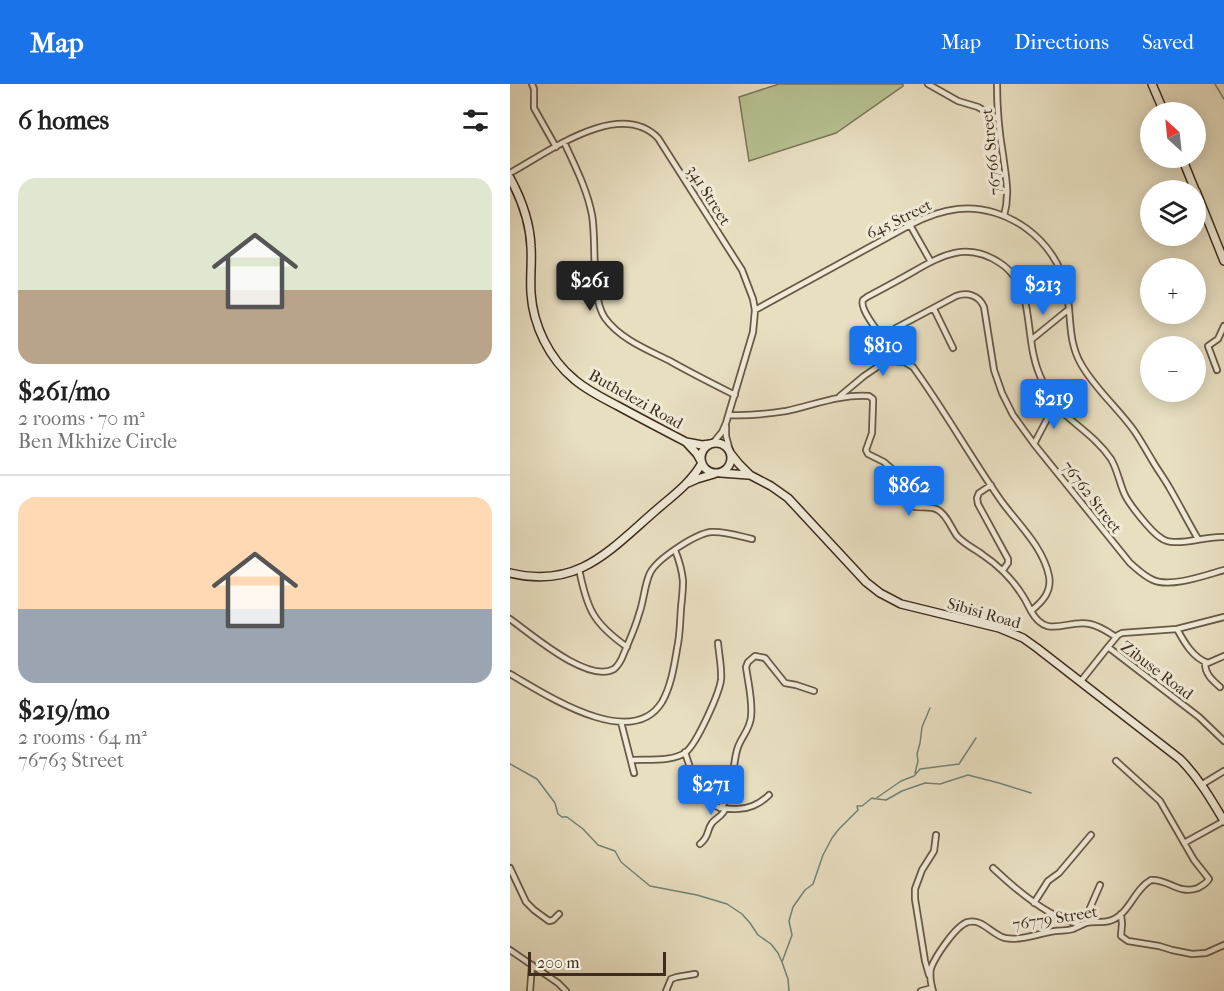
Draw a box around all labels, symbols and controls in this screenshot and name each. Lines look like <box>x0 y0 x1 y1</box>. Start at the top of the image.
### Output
text: Map <box>30 26 84 59</box>
text: Map <box>941 30 981 54</box>
text: Directions <box>1014 30 1109 54</box>
text: Saved <box>1142 30 1194 54</box>
north arrow <box>1140 102 1206 168</box>
map controls <box>1140 102 1206 402</box>
icon: filters <box>459 104 492 137</box>
text: 6 homes <box>18 105 109 136</box>
street label: 76766 Street <box>977 107 1005 196</box>
street label: 341 Street <box>683 161 735 229</box>
button: layers <box>1140 180 1206 246</box>
street label: 645 Street <box>863 195 935 243</box>
icon: home <box>201 217 309 325</box>
button: + <box>1140 258 1206 324</box>
pin: $261 <box>554 261 626 312</box>
pin: $213 <box>1007 265 1079 316</box>
text: $261 <box>570 269 610 292</box>
text: $213 <box>1025 273 1061 296</box>
pin: $810 <box>847 326 919 377</box>
text: $810 <box>863 334 903 357</box>
button: − <box>1140 336 1206 402</box>
street label: Buthelezi Road <box>586 365 687 433</box>
text: $261/mo <box>18 376 110 407</box>
pin: $219 <box>1018 379 1090 430</box>
text: $219 <box>1035 387 1073 410</box>
text: 2 rooms · 70 m² <box>18 407 145 430</box>
text: Ben Mkhize Circle <box>18 430 177 453</box>
street label: 76762 Street <box>1058 457 1126 537</box>
pin: $862 <box>873 466 945 517</box>
text: $862 <box>888 474 930 497</box>
icon: home <box>201 536 309 644</box>
street label: Sibisi Road <box>945 593 1023 633</box>
street label: Zibuse Road <box>1117 637 1197 704</box>
text: $219/mo <box>18 695 110 726</box>
text: 2 rooms · 64 m² <box>18 726 147 749</box>
text: 76763 Street <box>18 749 124 772</box>
pin: $271 <box>675 765 747 816</box>
text: $271 <box>692 773 730 796</box>
street label: 76779 Street <box>1011 902 1099 934</box>
scale bar <box>528 949 666 976</box>
text: 200 m <box>537 953 580 972</box>

